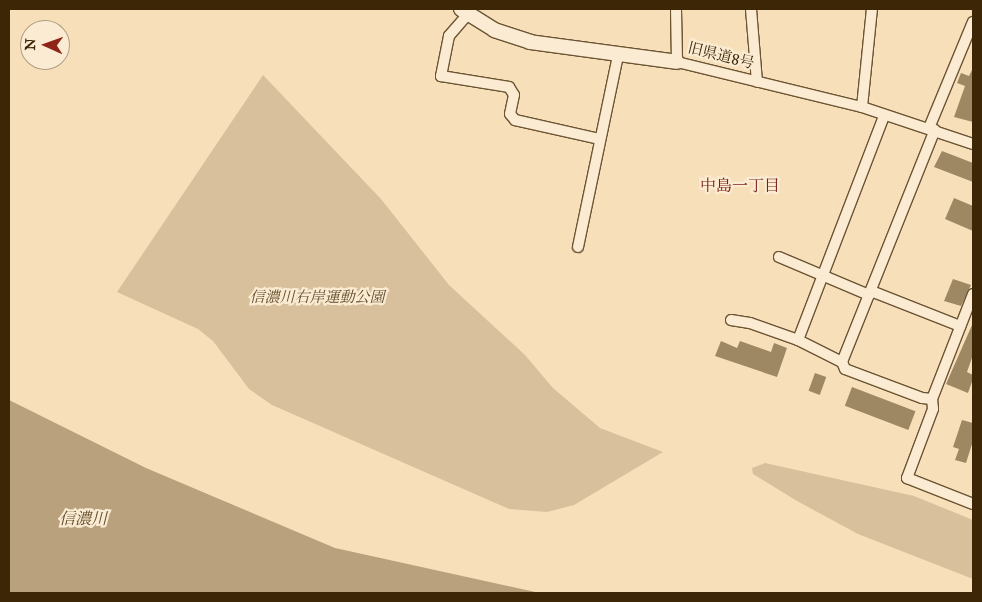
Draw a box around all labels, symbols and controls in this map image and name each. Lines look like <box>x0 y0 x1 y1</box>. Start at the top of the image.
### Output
north arrow <box>20 20 70 70</box>
text: N <box>22 38 39 51</box>
street label: 旧県道8号 <box>686 39 756 73</box>
district label: 中島一丁目 <box>700 176 780 196</box>
park label: 信濃川右岸運動公園 <box>250 289 384 307</box>
water label: 信濃川 <box>59 509 107 529</box>

